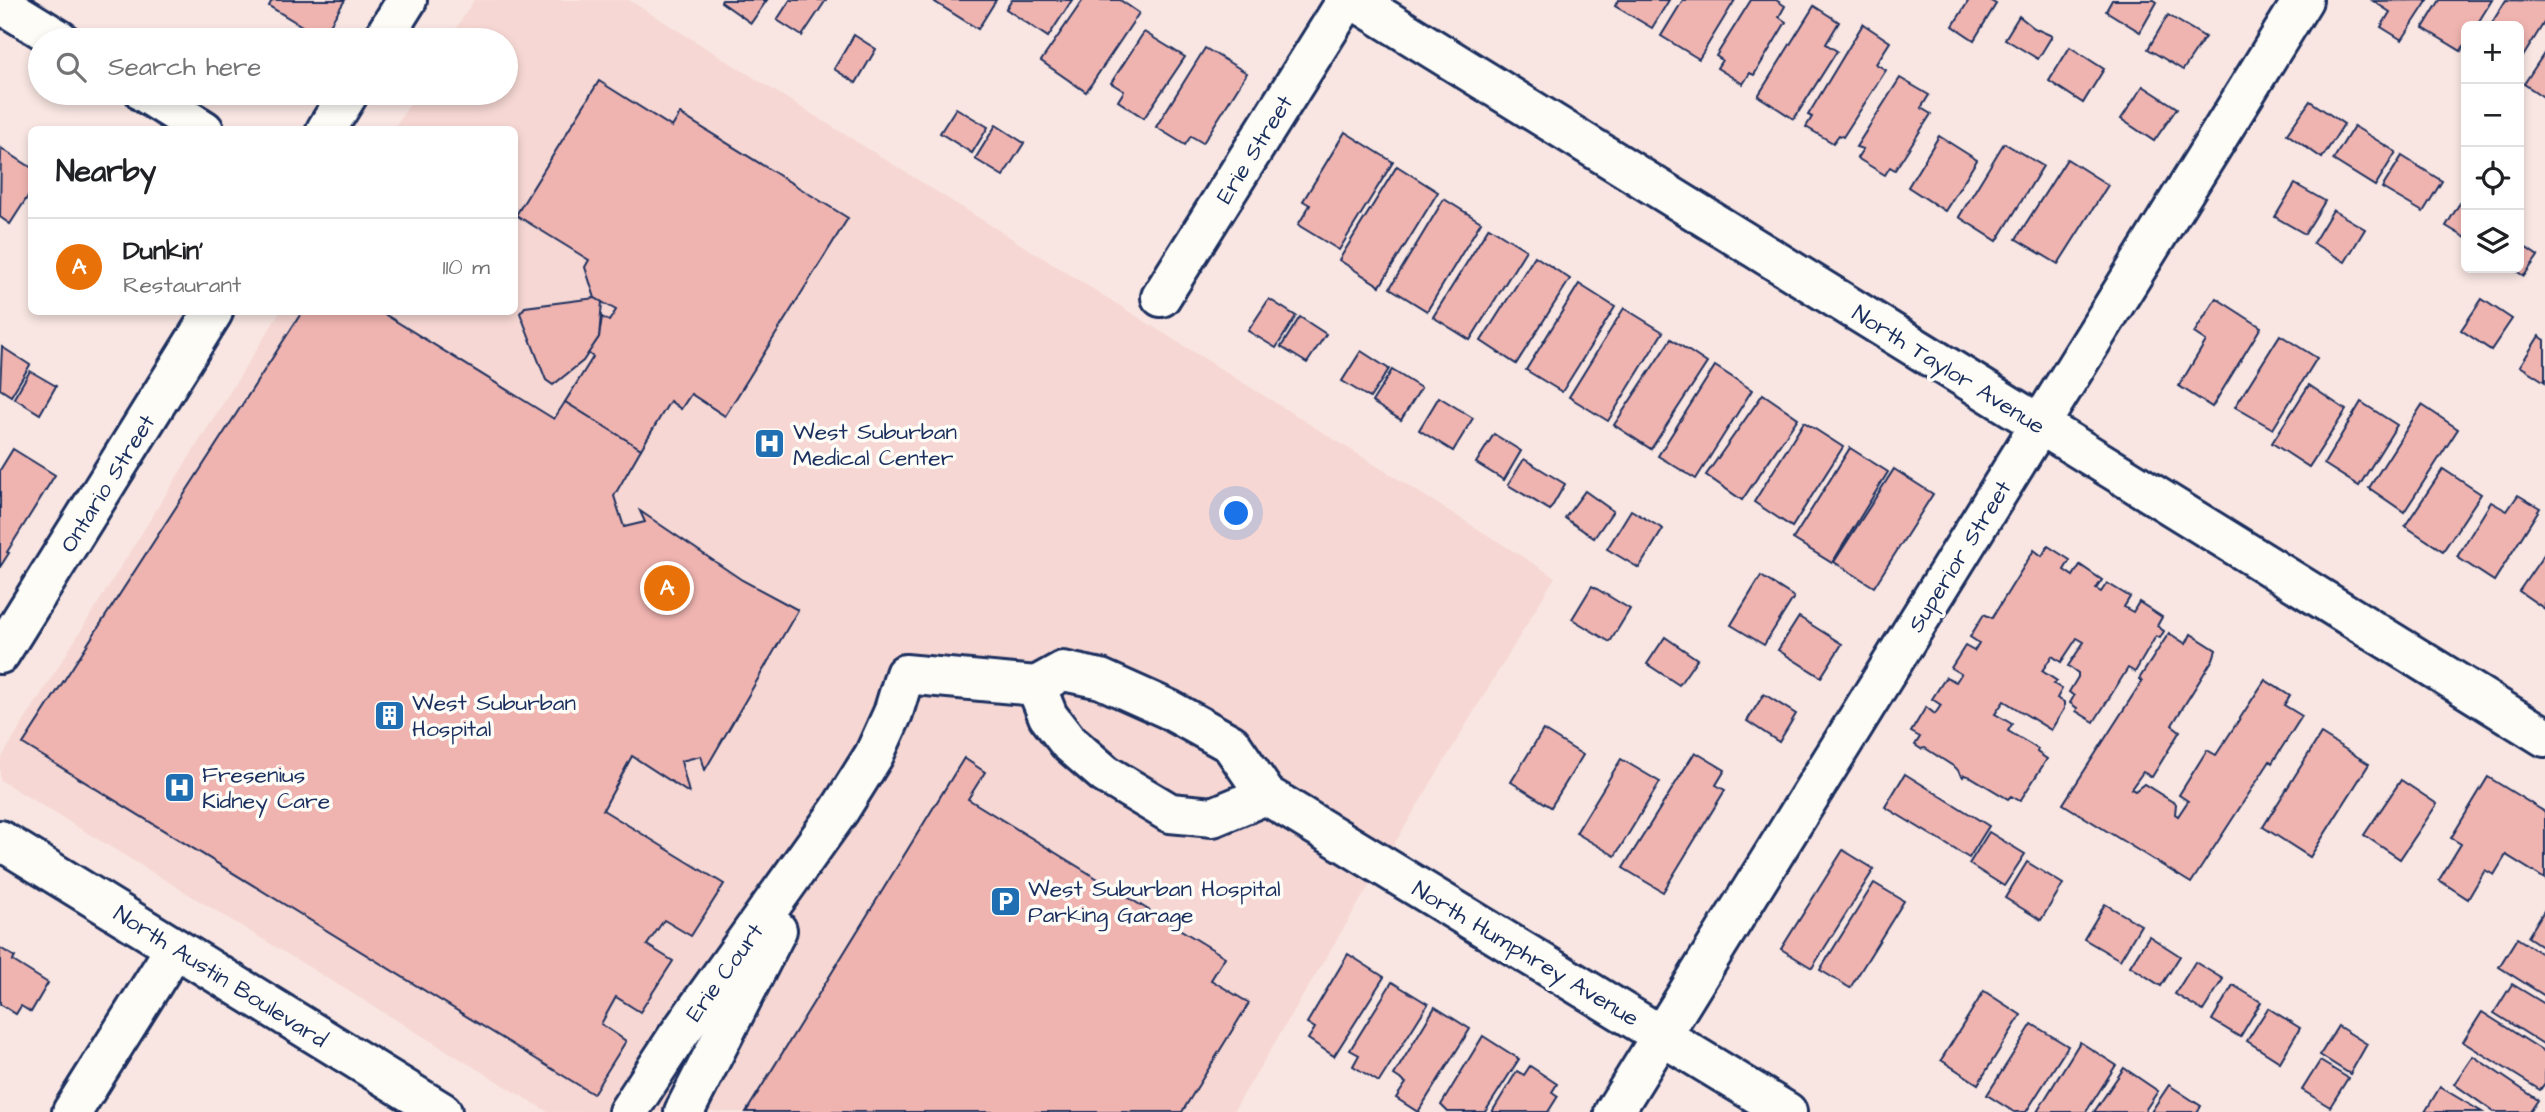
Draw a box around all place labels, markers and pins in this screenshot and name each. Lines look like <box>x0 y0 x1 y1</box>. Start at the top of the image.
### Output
place label: West Suburban Medical Center <box>793 416 957 474</box>
hospital icon: West Suburban Medical Center <box>753 427 787 461</box>
pin: A <box>644 562 690 614</box>
place label: West Suburban Hospital <box>412 687 576 745</box>
building icon: West Suburban Hospital <box>372 698 406 732</box>
place label: Fresenius Kidney Care <box>202 759 330 818</box>
hospital icon: Fresenius Kidney Care <box>162 770 196 804</box>
place label: West Suburban Hospital Parking Garage <box>1028 873 1281 932</box>
parking icon: West Suburban Hospital Parking Garage <box>988 884 1022 918</box>

